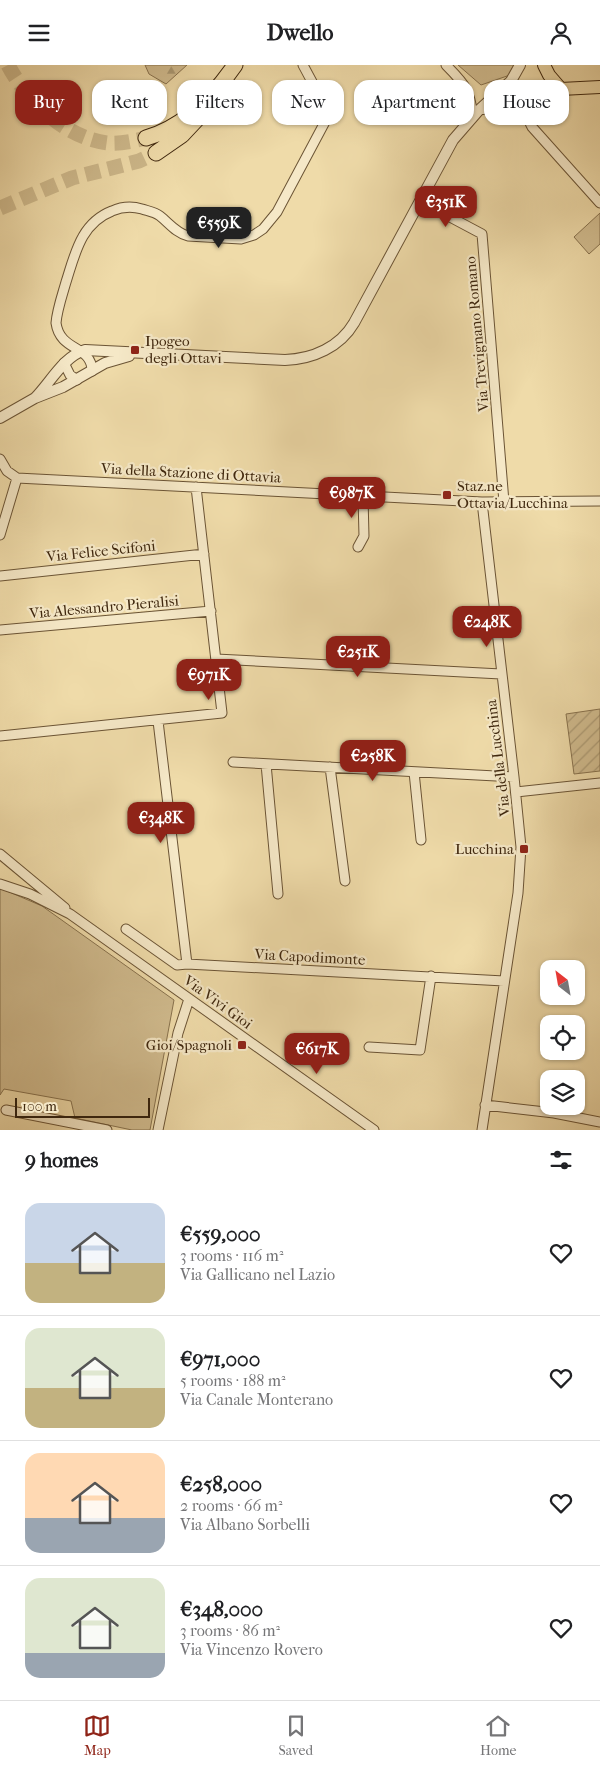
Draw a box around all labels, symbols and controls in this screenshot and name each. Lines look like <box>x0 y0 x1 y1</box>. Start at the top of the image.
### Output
icon: menu <box>25 19 53 47</box>
icon: person <box>547 19 575 47</box>
text: Dwello <box>267 20 333 46</box>
chip: Buy <box>15 80 82 125</box>
chip: Rent <box>92 80 167 125</box>
chip: Filters <box>177 80 262 125</box>
chip: New <box>272 80 344 125</box>
chip: Apartment <box>354 80 474 125</box>
chip: House <box>484 80 569 125</box>
pin: €351K <box>411 185 481 228</box>
text: €351K <box>426 192 466 211</box>
pin: €559K <box>184 207 254 249</box>
text: €559K <box>197 213 241 232</box>
street label: Via Trevignano Romano <box>461 255 493 413</box>
place label: Ipogeo degli Ottavi <box>145 332 222 367</box>
marker: Ipogeo degli Ottavi <box>129 344 141 356</box>
street label: Via della Stazione di Ottavia <box>100 459 282 487</box>
pin: €987K <box>317 477 387 519</box>
place label: Staz.ne Ottavia/Lucchina <box>457 477 569 512</box>
text: €987K <box>329 483 375 502</box>
marker: Staz.ne Ottavia/Lucchina <box>441 489 453 501</box>
street label: Via Felice Scifoni <box>45 536 157 566</box>
street label: Via Alessandro Pieralisi <box>27 591 180 623</box>
pin: €248K <box>452 605 522 648</box>
text: €248K <box>464 612 510 631</box>
pin: €251K <box>323 635 393 678</box>
text: €251K <box>337 642 379 661</box>
pin: €971K <box>174 659 244 701</box>
text: €971K <box>188 665 230 684</box>
street label: Via della Lucchina <box>482 698 514 818</box>
pin: €258K <box>338 739 408 782</box>
text: €258K <box>351 746 395 765</box>
pin: €348K <box>126 801 196 844</box>
text: €348K <box>138 808 184 827</box>
place label: Lucchina <box>455 840 515 858</box>
marker: Lucchina <box>518 843 530 855</box>
street label: Via Capodimonte <box>253 945 366 969</box>
north arrow <box>540 960 585 1005</box>
map controls <box>540 960 585 1115</box>
street label: Via Vivi Gioi <box>179 971 256 1033</box>
button: locate <box>540 1015 585 1060</box>
pin: €617K <box>282 1033 352 1075</box>
place label: Gioi/Spagnoli <box>146 1036 233 1054</box>
marker: Gioi/Spagnoli <box>236 1039 248 1051</box>
text: €617K <box>295 1039 339 1058</box>
button: layers <box>540 1070 585 1115</box>
scale bar <box>15 1095 150 1118</box>
text: 100 m <box>22 1098 57 1115</box>
icon: filters <box>547 1146 575 1174</box>
text: 9 homes <box>25 1148 98 1172</box>
text: €559,000 <box>180 1222 261 1246</box>
icon: home <box>65 1223 125 1283</box>
icon: heart <box>547 1239 575 1267</box>
text: 3 rooms · 116 m² <box>180 1246 283 1265</box>
text: Via Gallicano nel Lazio <box>180 1265 335 1284</box>
text: €971,000 <box>180 1347 260 1371</box>
icon: home <box>65 1348 125 1408</box>
icon: heart <box>547 1364 575 1392</box>
text: 5 rooms · 188 m² <box>180 1371 286 1390</box>
text: Via Canale Monterano <box>180 1390 333 1409</box>
text: €258,000 <box>180 1472 262 1496</box>
icon: home <box>65 1473 125 1533</box>
icon: heart <box>547 1489 575 1517</box>
text: 2 rooms · 66 m² <box>180 1496 282 1515</box>
text: Via Albano Sorbelli <box>180 1515 310 1534</box>
text: €348,000 <box>180 1597 263 1621</box>
icon: home <box>65 1598 125 1658</box>
icon: heart <box>547 1614 575 1642</box>
text: 3 rooms · 86 m² <box>180 1621 280 1640</box>
text: Via Vincenzo Rovero <box>180 1640 323 1659</box>
tab: Map <box>83 1712 111 1759</box>
tab: Saved <box>278 1712 313 1759</box>
tab: Home <box>480 1712 517 1759</box>

